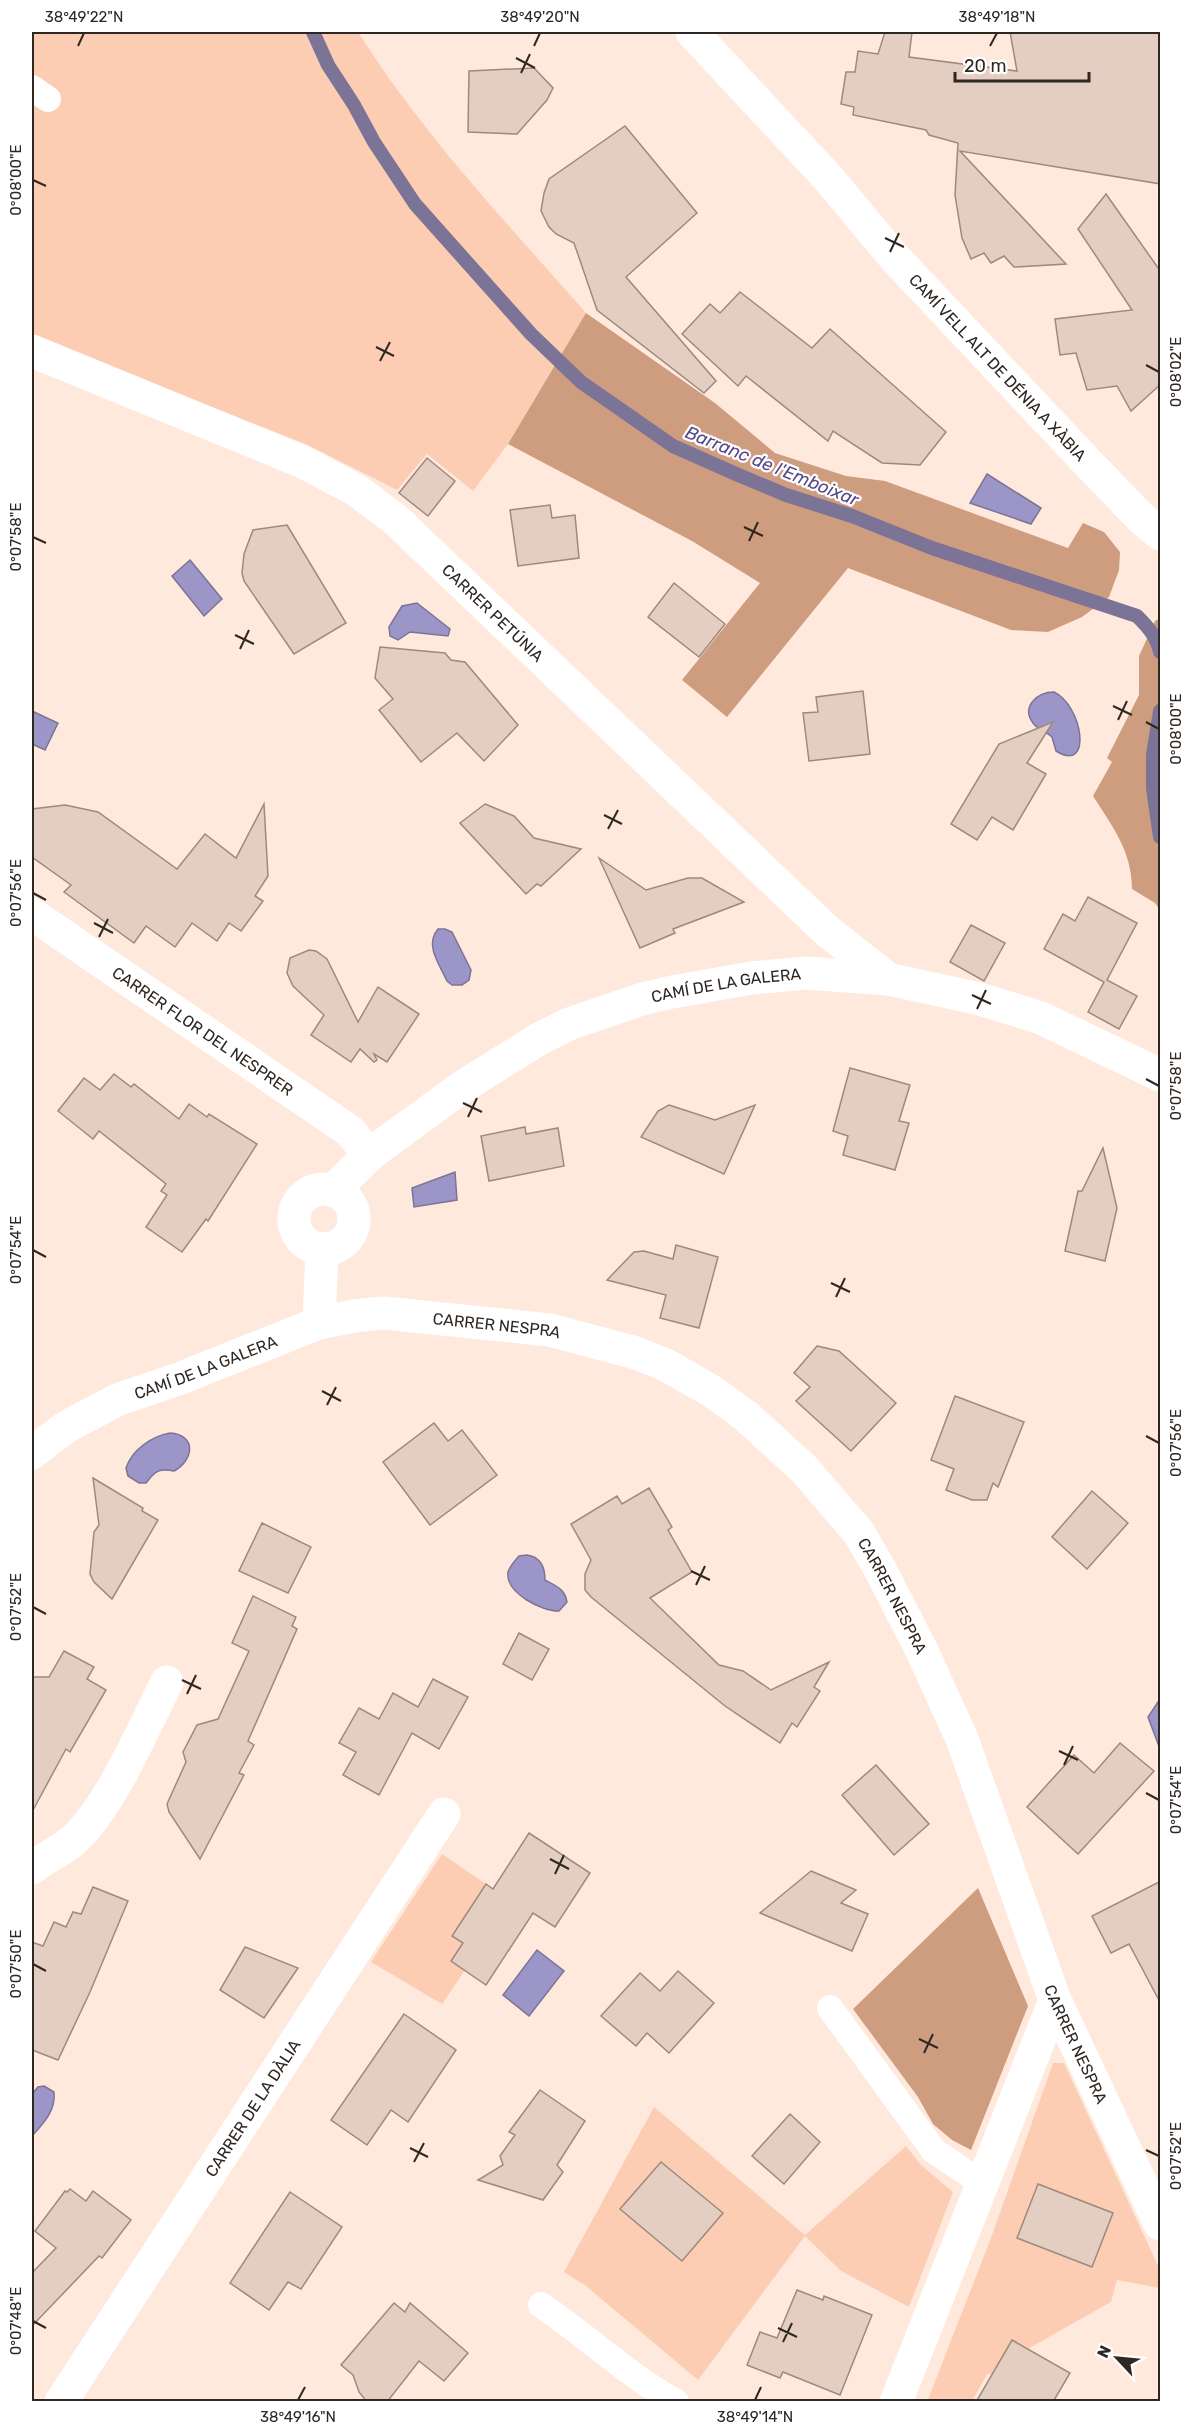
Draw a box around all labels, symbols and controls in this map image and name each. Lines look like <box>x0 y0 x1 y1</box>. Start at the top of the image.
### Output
text: 38°49'22"N <box>45 8 123 26</box>
text: 38°49'20"N <box>500 8 580 26</box>
text: 38°49'18"N <box>958 8 1036 26</box>
scale bar <box>955 45 1088 83</box>
text: 20 m <box>964 55 1006 77</box>
text: 0°08'00"E <box>7 144 25 216</box>
street label: CAMÍ VELL ALT DE DÉNIA A XÀBIA <box>905 270 1090 465</box>
text: 0°08'02"E <box>1167 337 1185 407</box>
water label: Barranc de l'Emboixar <box>682 421 863 511</box>
text: 0°07'58"E <box>7 503 25 572</box>
street label: CARRER PETÚNIA <box>438 560 548 666</box>
text: 0°08'00"E <box>1167 693 1185 765</box>
text: 0°07'56"E <box>7 859 25 927</box>
street label: CARRER FLOR DEL NESPRER <box>109 963 297 1100</box>
street label: CAMÍ DE LA GALERA <box>649 964 802 1007</box>
text: 0°07'58"E <box>1167 1052 1185 1121</box>
text: 0°07'54"E <box>7 1216 25 1284</box>
street label: CARRER NESPRA <box>432 1309 563 1343</box>
street label: CAMÍ DE LA GALERA <box>132 1332 280 1403</box>
text: 0°07'56"E <box>1167 1409 1185 1477</box>
street label: CARRER NESPRA <box>854 1534 931 1657</box>
text: 0°07'52"E <box>7 1573 25 1641</box>
text: 0°07'54"E <box>1167 1766 1185 1834</box>
text: 0°07'50"E <box>7 1930 25 1998</box>
street label: CARRER NESPRA <box>1040 1982 1111 2107</box>
street label: CARRER DE LA DÀLIA <box>201 2036 305 2180</box>
text: 0°07'52"E <box>1167 2122 1185 2190</box>
text: 0°07'48"E <box>7 2287 25 2355</box>
north arrow <box>1087 2328 1147 2388</box>
text: N <box>1093 2342 1115 2361</box>
text: 38°49'16"N <box>260 2408 336 2426</box>
text: 38°49'14"N <box>717 2408 793 2426</box>

